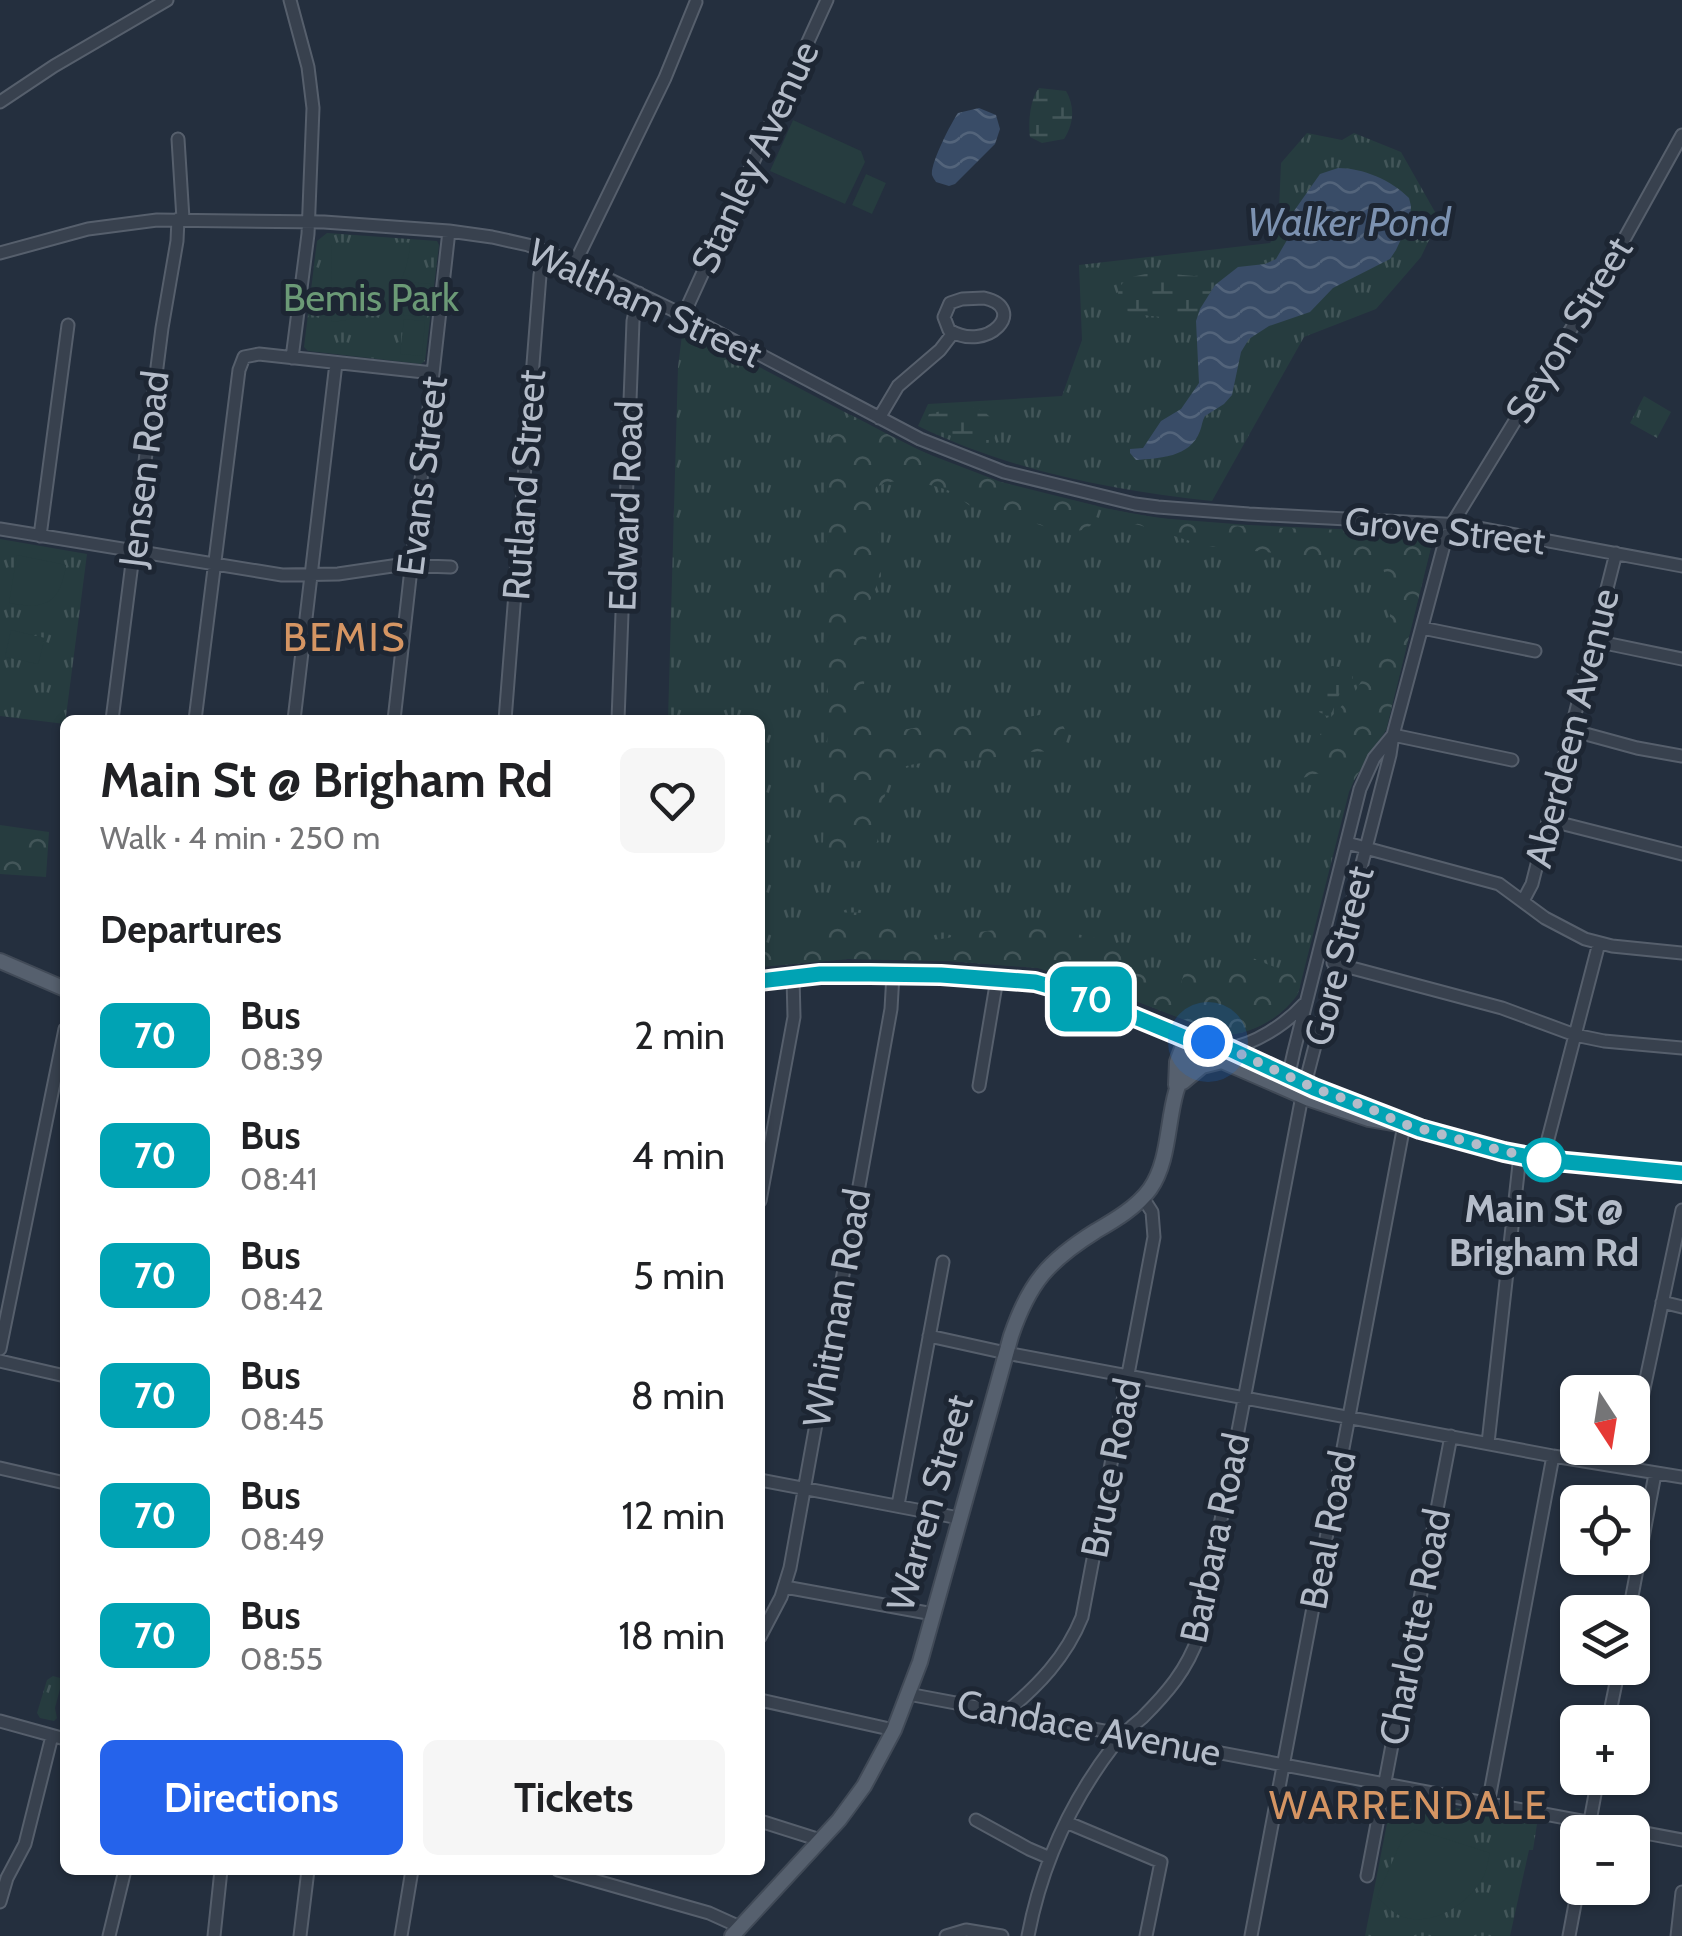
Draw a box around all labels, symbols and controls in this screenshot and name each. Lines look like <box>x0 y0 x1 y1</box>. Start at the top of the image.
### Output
street label: Stanley Avenue <box>680 33 829 280</box>
water label: Walker Pond <box>1247 197 1452 246</box>
street label: Waltham Street <box>521 228 770 377</box>
street label: Seyon Street <box>1495 228 1643 431</box>
park label: Bemis Park <box>283 274 459 321</box>
street label: Jensen Road <box>108 368 179 571</box>
street label: Rutland Street <box>492 368 555 602</box>
street label: Evans Street <box>386 373 457 578</box>
street label: Edward Road <box>598 400 653 612</box>
street label: Grove Street <box>1342 497 1548 564</box>
street label: Aberdeen Avenue <box>1514 584 1629 872</box>
district label: BEMIS <box>283 612 407 661</box>
button: heart <box>620 748 725 853</box>
text: Main St @ Brigham Rd <box>100 751 553 809</box>
text: Walk · 4 min · 250 m <box>100 818 380 857</box>
street label: Gore Street <box>1294 861 1384 1051</box>
text: Departures <box>100 906 282 953</box>
line badge: 70 <box>1046 966 1136 1032</box>
text: 70 <box>1070 978 1112 1021</box>
text: Bus <box>240 992 301 1039</box>
text: 2 min <box>634 1012 725 1059</box>
text: 70 <box>134 1014 176 1057</box>
your location <box>1183 1017 1233 1067</box>
text: 08:39 <box>240 1039 324 1078</box>
text: Bus <box>240 1112 301 1159</box>
text: 4 min <box>632 1132 725 1179</box>
text: 70 <box>134 1134 176 1177</box>
marker: Main St @ Brigham Rd <box>1523 1139 1565 1181</box>
text: 08:41 <box>240 1159 317 1198</box>
street label: Whitman Road <box>792 1185 881 1431</box>
place label: Main St @ Brigham Rd <box>1449 1185 1639 1276</box>
text: Bus <box>240 1232 301 1279</box>
text: 5 min <box>633 1252 725 1299</box>
text: 70 <box>134 1254 176 1297</box>
text: 08:42 <box>240 1279 324 1318</box>
text: Bus <box>240 1352 301 1399</box>
text: 8 min <box>631 1372 725 1419</box>
text: 70 <box>134 1374 176 1417</box>
street label: Bruce Road <box>1070 1374 1151 1562</box>
north arrow <box>1560 1375 1650 1465</box>
map controls <box>1560 1375 1650 1905</box>
street label: Warren Street <box>876 1389 983 1617</box>
text: 08:45 <box>240 1399 324 1438</box>
street label: Barbara Road <box>1169 1429 1260 1647</box>
street label: Beal Road <box>1289 1447 1366 1613</box>
text: Bus <box>240 1472 301 1519</box>
button: locate <box>1560 1485 1650 1575</box>
text: 12 min <box>622 1492 725 1539</box>
text: 70 <box>134 1494 176 1537</box>
street label: Charlotte Road <box>1369 1505 1460 1749</box>
text: 08:49 <box>240 1519 325 1558</box>
text: Bus <box>240 1592 301 1639</box>
button: layers <box>1560 1595 1650 1685</box>
text: 18 min <box>618 1612 725 1659</box>
text: 70 <box>134 1614 176 1657</box>
text: 08:55 <box>240 1639 323 1678</box>
street label: Candace Avenue <box>953 1679 1225 1776</box>
button: + <box>1560 1705 1650 1795</box>
button: Directions <box>100 1740 403 1855</box>
button: Tickets <box>423 1740 725 1855</box>
district label: WARRENDALE <box>1269 1780 1549 1829</box>
button: − <box>1560 1815 1650 1905</box>

